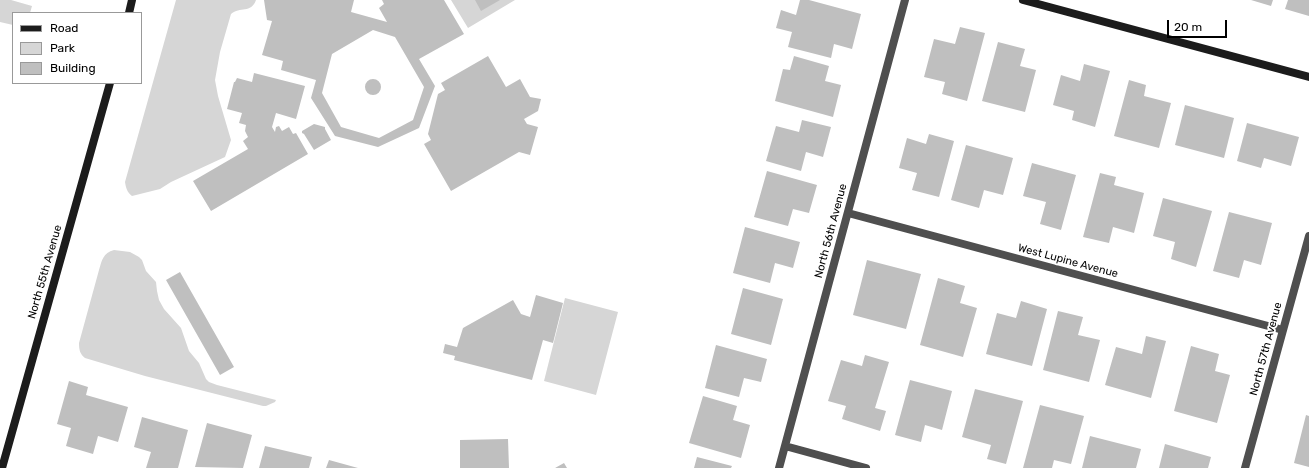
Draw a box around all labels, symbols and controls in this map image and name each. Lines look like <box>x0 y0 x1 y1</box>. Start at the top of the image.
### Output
legend <box>12 12 142 84</box>
scale bar <box>1169 12 1229 38</box>
text: 20 m <box>1174 20 1202 34</box>
text: Road <box>50 21 78 35</box>
text: Park <box>50 41 75 55</box>
text: Building <box>50 61 96 75</box>
street label: North 56th Avenue <box>812 182 850 280</box>
street label: North 55th Avenue <box>25 224 65 320</box>
street label: West Lupine Avenue <box>1016 241 1120 281</box>
street label: North 57th Avenue <box>1247 301 1285 397</box>

